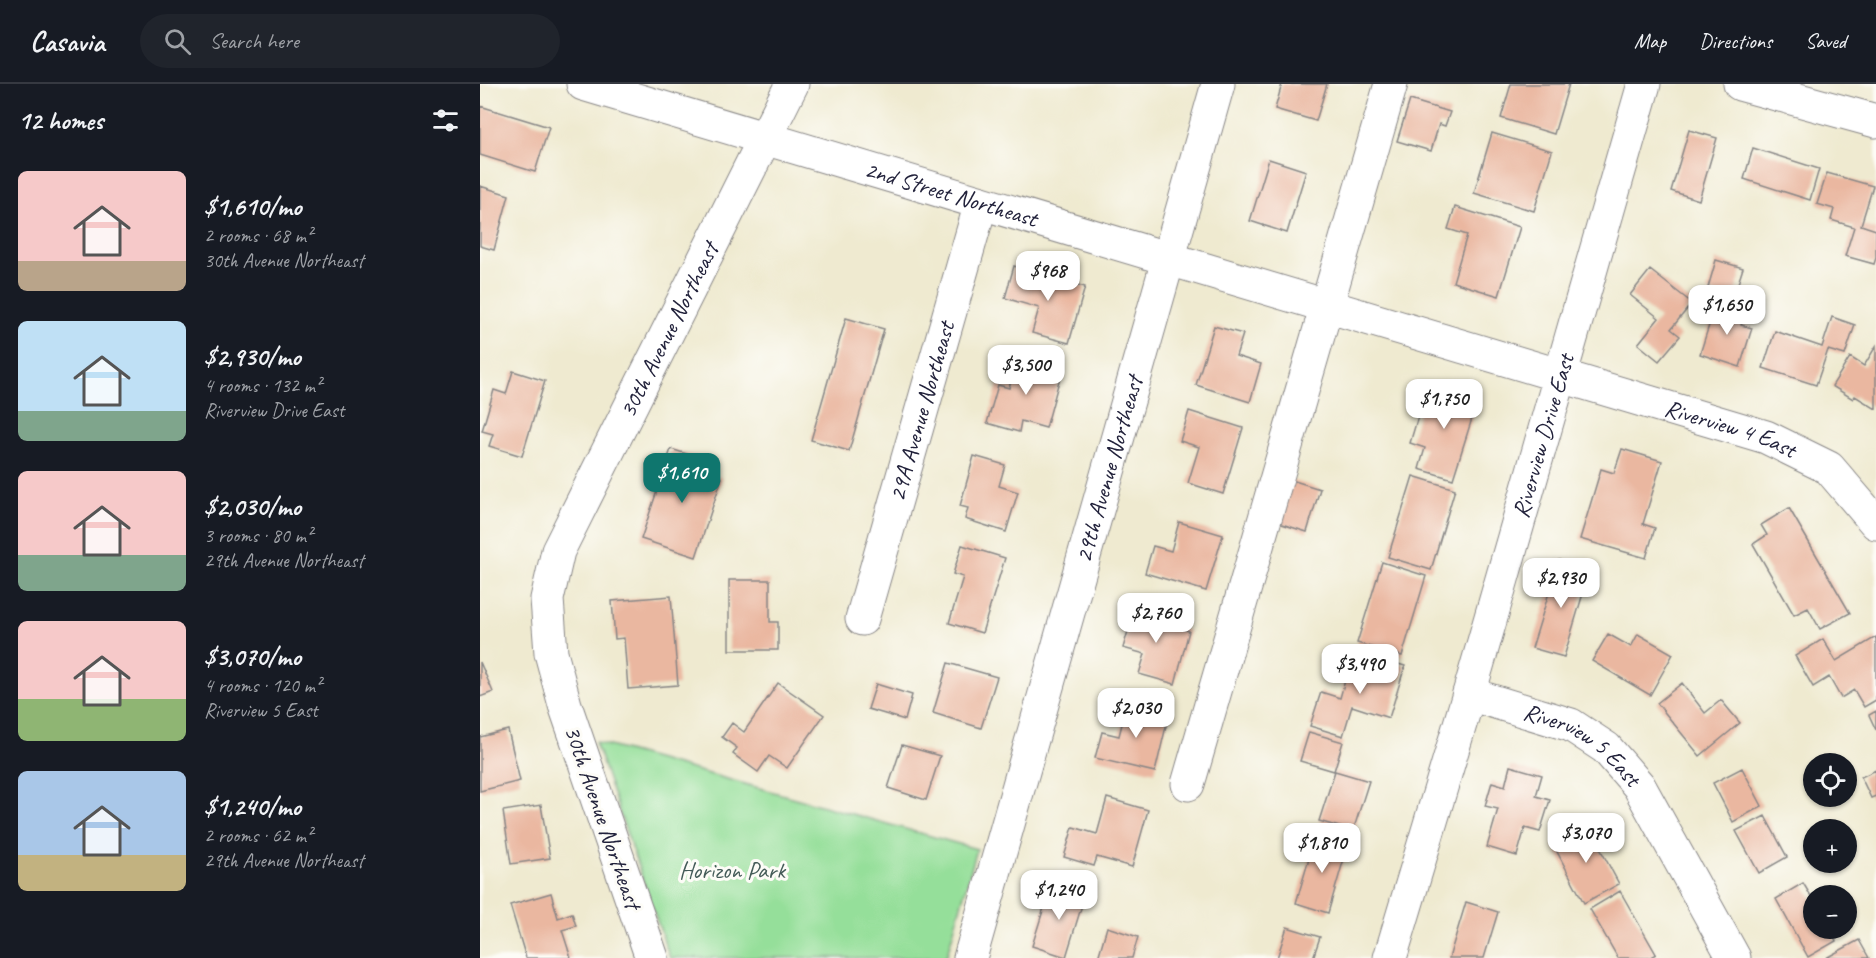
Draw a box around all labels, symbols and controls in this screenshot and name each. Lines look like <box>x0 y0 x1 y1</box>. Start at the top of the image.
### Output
search box <box>140 14 560 68</box>
text: Casavia <box>30 24 104 59</box>
icon: search <box>161 25 194 58</box>
text: Search here <box>209 27 299 55</box>
text: Map <box>1634 28 1666 54</box>
text: Directions <box>1699 28 1772 54</box>
text: Saved <box>1805 28 1846 54</box>
text: 12 homes <box>18 104 103 137</box>
icon: filters <box>429 104 462 137</box>
street label: 2nd Street Northeast <box>861 154 1043 234</box>
text: $1,610/mo <box>204 190 302 223</box>
icon: home <box>66 195 138 267</box>
text: 2 rooms · 68 m² <box>204 223 312 248</box>
street label: 30th Avenue Northeast <box>612 235 726 422</box>
text: 30th Avenue Northeast <box>204 248 364 273</box>
pin: $968 <box>1012 251 1084 302</box>
text: $968 <box>1030 258 1066 283</box>
pin: $1,650 <box>1678 285 1776 336</box>
text: $1,650 <box>1702 292 1752 317</box>
street label: 29A Avenue Northeast <box>882 316 962 504</box>
text: $2,930/mo <box>204 340 301 373</box>
icon: home <box>66 345 138 417</box>
pin: $3,500 <box>977 345 1075 396</box>
street label: Riverview Drive East <box>1505 349 1581 521</box>
text: $3,500 <box>1002 352 1050 377</box>
street label: 29th Avenue Northeast <box>1068 370 1150 566</box>
text: 4 rooms · 132 m² <box>204 373 321 398</box>
pin: $1,750 <box>1395 379 1493 430</box>
text: $1,750 <box>1420 386 1468 411</box>
street label: Riverview 4 East <box>1661 393 1803 465</box>
text: Riverview Drive East <box>204 398 344 423</box>
pin: $1,610 <box>633 453 731 504</box>
text: $1,610 <box>657 460 707 485</box>
text: $2,030/mo <box>204 490 301 523</box>
icon: home <box>66 495 138 567</box>
text: 3 rooms · 80 m² <box>204 523 312 548</box>
text: 29th Avenue Northeast <box>204 548 364 573</box>
pin: $2,930 <box>1512 558 1610 609</box>
text: $2,930 <box>1537 565 1585 590</box>
pin: $2,760 <box>1107 593 1205 644</box>
text: $2,760 <box>1131 600 1181 625</box>
text: $3,070/mo <box>204 640 301 673</box>
pin: $3,490 <box>1311 644 1409 695</box>
icon: home <box>66 645 138 717</box>
text: $3,490 <box>1336 651 1384 676</box>
text: 4 rooms · 120 m² <box>204 673 321 698</box>
pin: $2,030 <box>1087 688 1185 739</box>
text: $2,030 <box>1112 695 1160 720</box>
street label: Riverview 5 East <box>1520 696 1649 794</box>
text: Riverview 5 East <box>204 698 318 723</box>
street label: 30th Avenue Northeast <box>558 722 649 915</box>
map controls <box>1803 753 1857 939</box>
button: locate <box>1803 753 1857 807</box>
text: $1,240/mo <box>204 790 301 823</box>
icon: home <box>66 795 138 867</box>
pin: $3,070 <box>1537 813 1635 864</box>
button: + <box>1803 819 1857 873</box>
text: $3,070 <box>1562 820 1610 845</box>
text: 2 rooms · 62 m² <box>204 823 312 848</box>
pin: $1,810 <box>1273 823 1371 874</box>
text: $1,810 <box>1298 830 1346 855</box>
text: 29th Avenue Northeast <box>204 848 364 873</box>
park label: Horizon Park <box>679 855 787 885</box>
pin: $1,240 <box>1010 870 1108 921</box>
text: $1,240 <box>1035 877 1083 902</box>
button: − <box>1803 885 1857 939</box>

